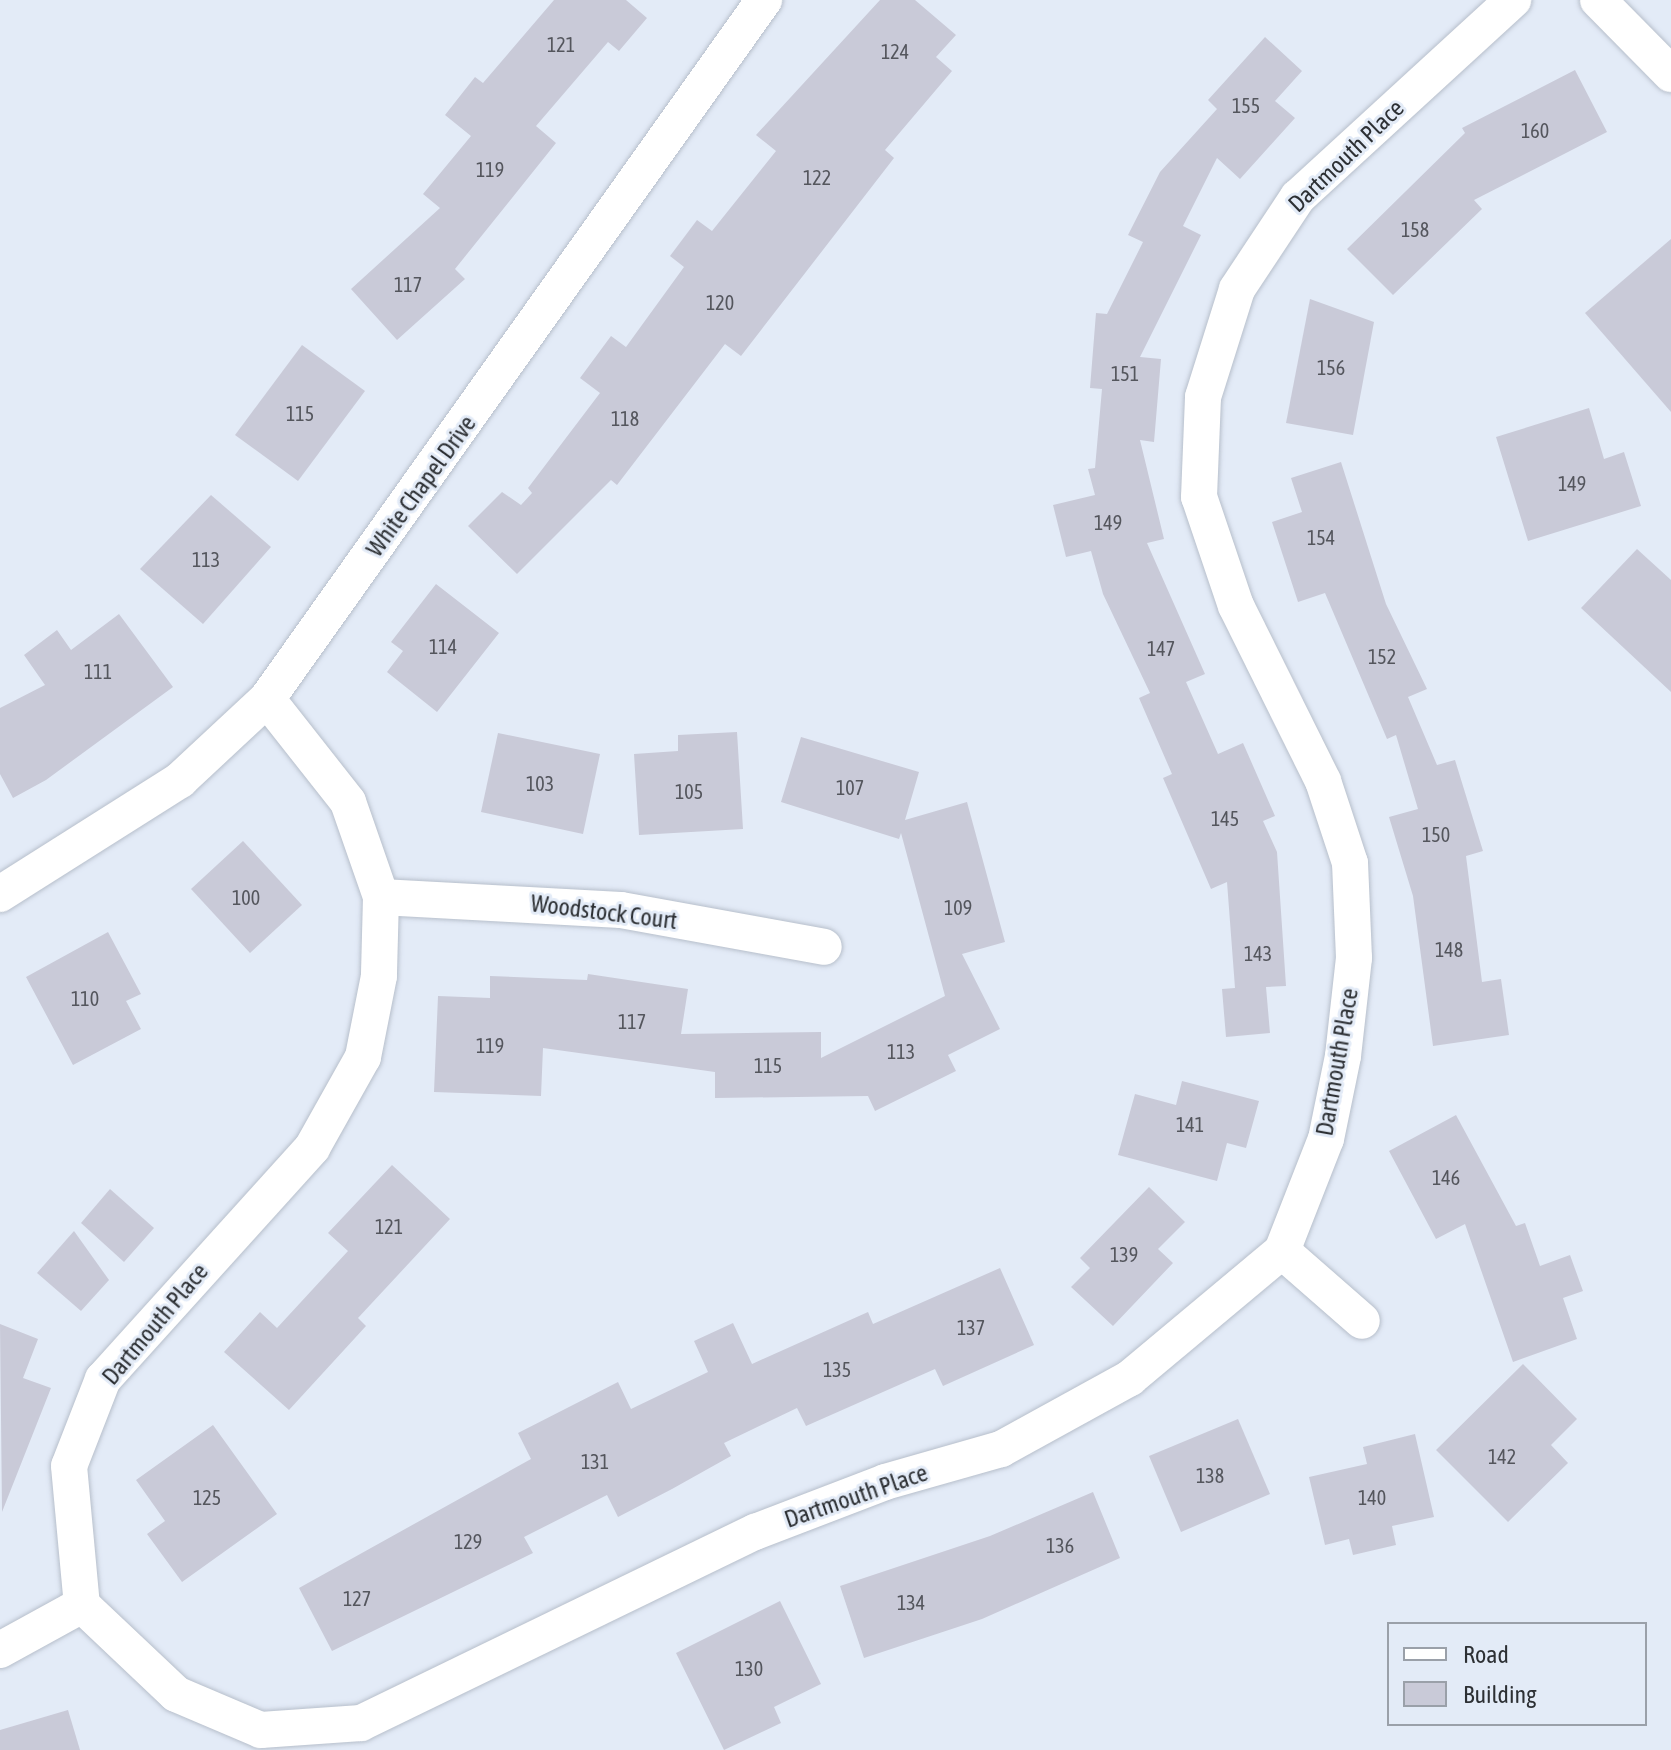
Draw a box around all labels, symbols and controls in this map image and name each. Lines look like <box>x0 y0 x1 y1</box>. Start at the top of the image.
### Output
house number: 121 <box>547 32 575 56</box>
house number: 124 <box>881 39 909 63</box>
house number: 155 <box>1232 93 1260 117</box>
street label: Dartmouth Place <box>1282 94 1410 218</box>
house number: 160 <box>1521 118 1549 142</box>
house number: 119 <box>476 157 504 181</box>
house number: 122 <box>803 165 831 189</box>
house number: 158 <box>1401 217 1429 241</box>
house number: 117 <box>394 272 422 296</box>
house number: 120 <box>706 290 734 314</box>
house number: 156 <box>1317 355 1345 379</box>
house number: 151 <box>1111 361 1139 385</box>
house number: 115 <box>286 401 314 425</box>
house number: 118 <box>611 406 639 430</box>
street label: White Chapel Drive <box>360 410 482 562</box>
house number: 149 <box>1558 471 1586 495</box>
house number: 149 <box>1094 510 1122 534</box>
house number: 154 <box>1307 525 1335 549</box>
house number: 113 <box>192 547 220 571</box>
house number: 114 <box>429 634 457 658</box>
house number: 147 <box>1147 636 1175 660</box>
house number: 152 <box>1368 644 1396 668</box>
house number: 111 <box>84 659 112 683</box>
house number: 103 <box>526 771 554 795</box>
house number: 107 <box>836 775 864 799</box>
house number: 105 <box>675 779 703 803</box>
house number: 145 <box>1211 806 1239 830</box>
house number: 150 <box>1422 822 1450 846</box>
house number: 100 <box>232 885 260 909</box>
street label: Woodstock Court <box>529 889 679 935</box>
house number: 109 <box>944 895 972 919</box>
house number: 148 <box>1435 937 1463 961</box>
house number: 143 <box>1244 941 1272 965</box>
house number: 110 <box>71 986 99 1010</box>
street label: Dartmouth Place <box>1310 986 1364 1138</box>
house number: 117 <box>618 1009 646 1033</box>
house number: 119 <box>476 1033 504 1057</box>
house number: 113 <box>887 1039 915 1063</box>
house number: 115 <box>754 1053 782 1077</box>
house number: 141 <box>1176 1112 1204 1136</box>
house number: 146 <box>1432 1165 1460 1189</box>
house number: 121 <box>375 1214 403 1238</box>
house number: 139 <box>1110 1242 1138 1266</box>
street label: Dartmouth Place <box>96 1258 214 1390</box>
house number: 137 <box>957 1315 985 1339</box>
house number: 135 <box>823 1357 851 1381</box>
house number: 142 <box>1488 1444 1516 1468</box>
house number: 131 <box>581 1449 609 1473</box>
street label: Dartmouth Place <box>781 1458 931 1534</box>
house number: 138 <box>1196 1463 1224 1487</box>
house number: 125 <box>193 1485 221 1509</box>
house number: 140 <box>1358 1485 1386 1509</box>
house number: 129 <box>454 1529 482 1553</box>
house number: 136 <box>1046 1533 1074 1557</box>
house number: 127 <box>343 1586 371 1610</box>
house number: 134 <box>897 1590 925 1614</box>
legend <box>1387 1622 1647 1726</box>
text: Road <box>1463 1641 1509 1668</box>
house number: 130 <box>735 1656 763 1680</box>
text: Building <box>1463 1681 1536 1708</box>

